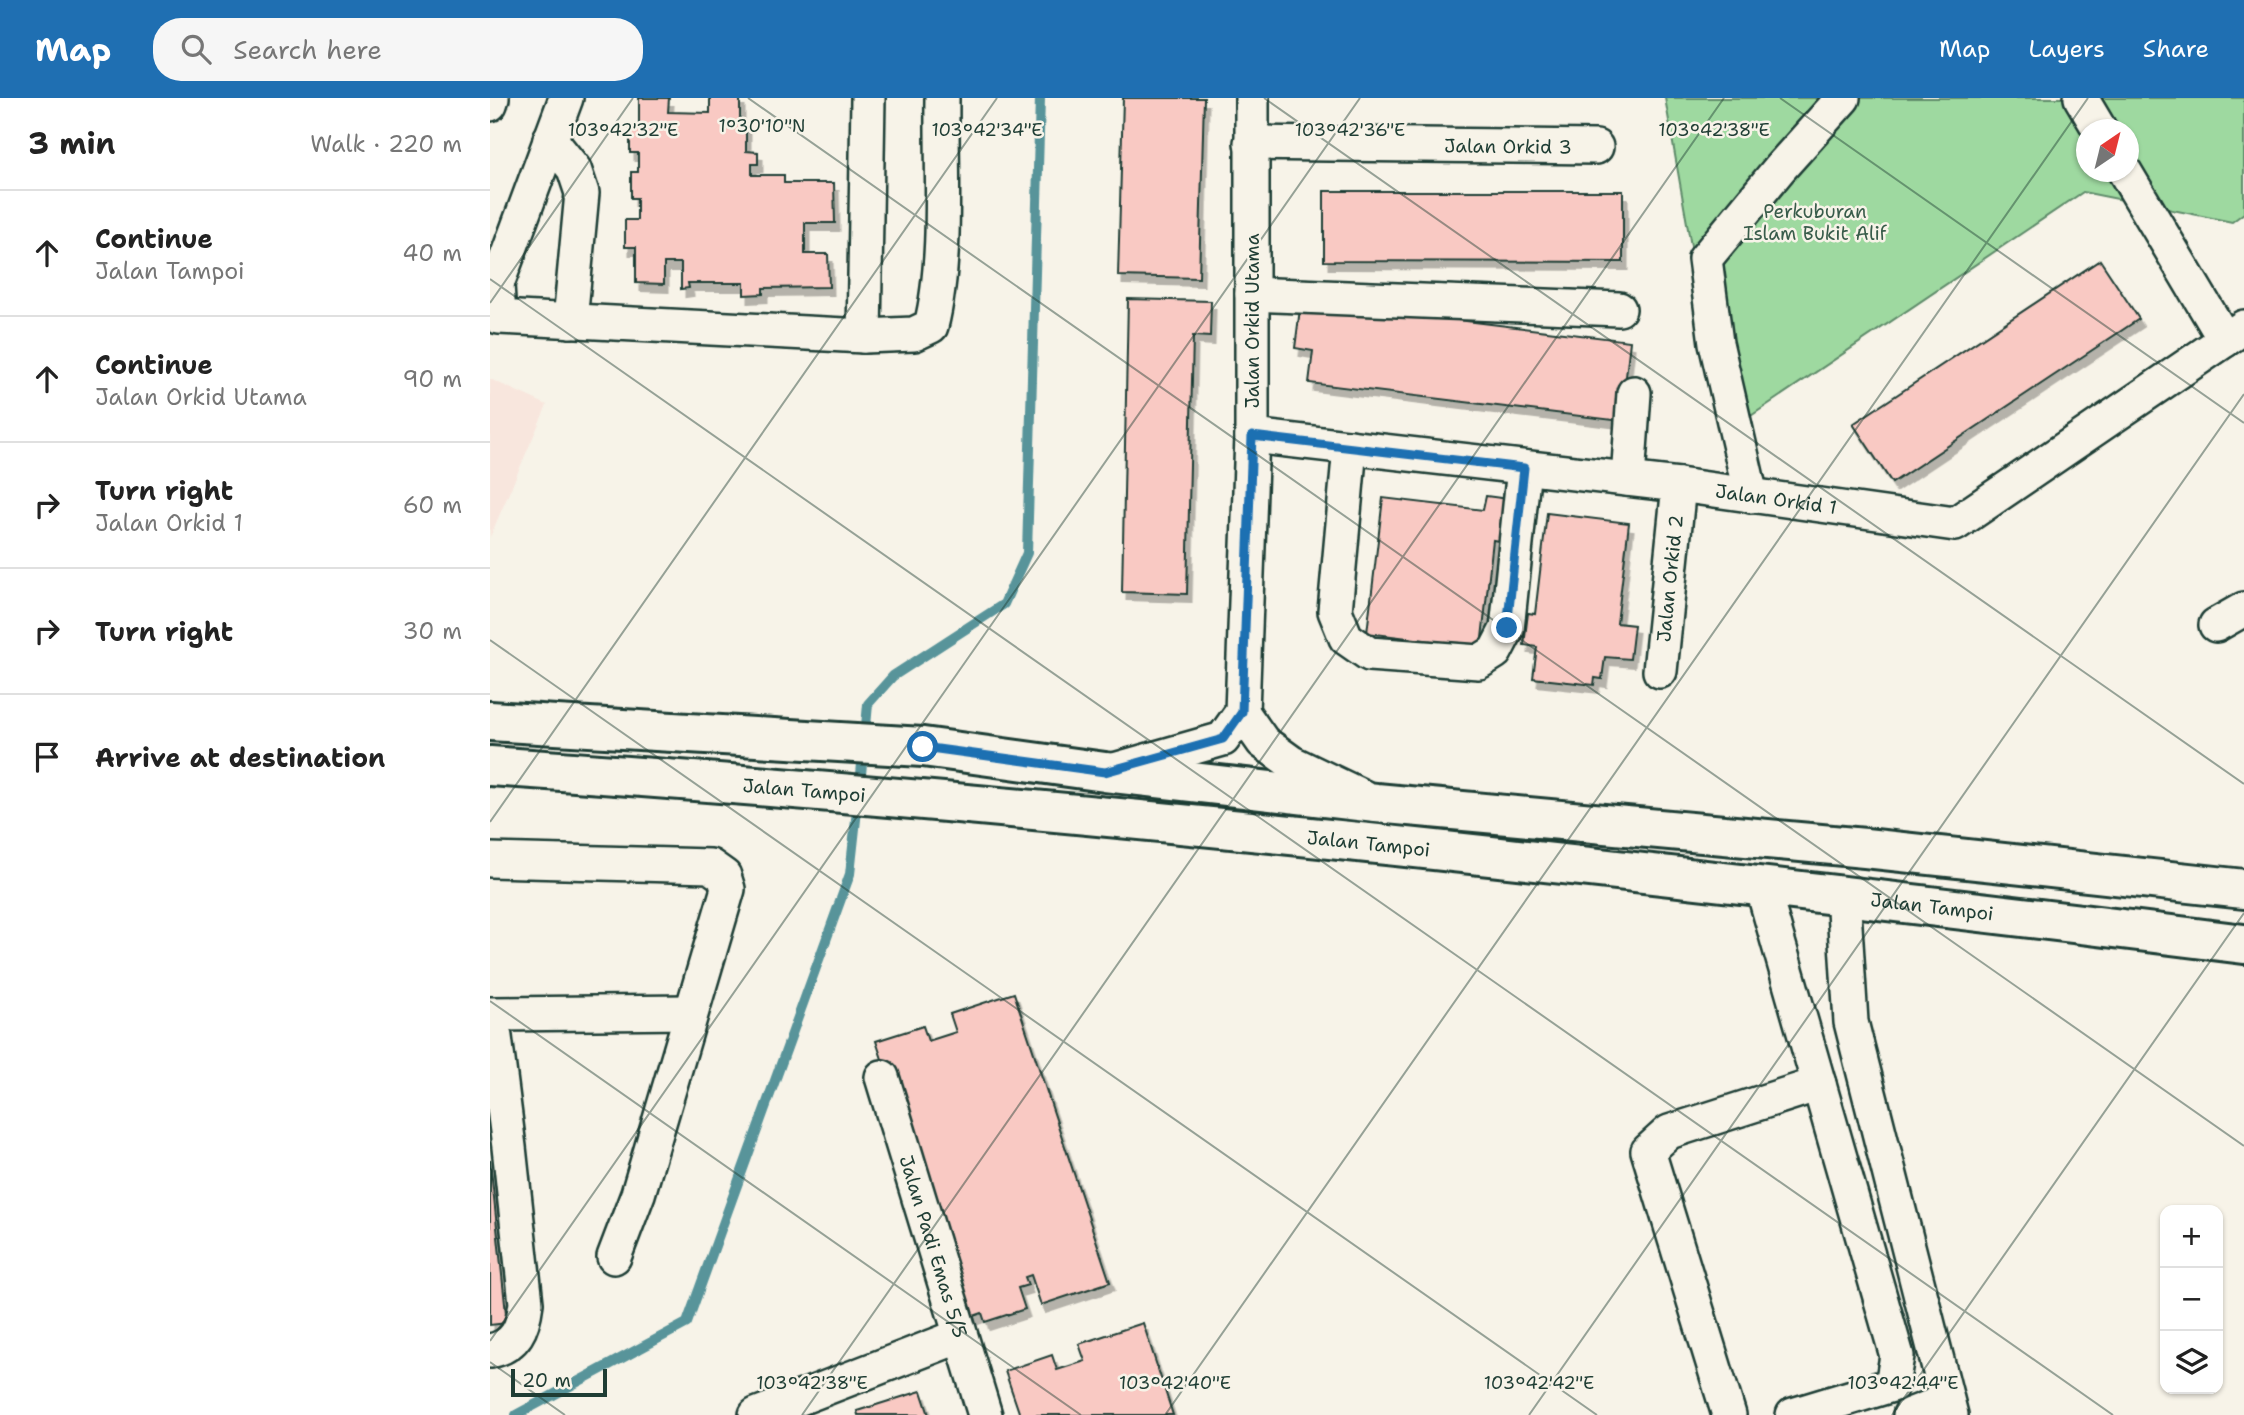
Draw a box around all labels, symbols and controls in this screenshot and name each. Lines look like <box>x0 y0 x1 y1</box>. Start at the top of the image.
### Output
search box <box>153 18 643 81</box>
text: Map <box>35 27 111 72</box>
icon: search <box>177 30 215 68</box>
text: Search here <box>233 32 382 67</box>
text: Map <box>1939 33 1990 65</box>
text: Layers <box>2028 33 2105 65</box>
text: Share <box>2143 33 2209 65</box>
text: 1°30'10"N <box>718 114 806 138</box>
text: 103°42'32"E <box>568 118 678 142</box>
text: 103°42'34"E <box>931 118 1043 142</box>
text: 103°42'36"E <box>1295 118 1405 142</box>
text: 103°42'38"E <box>1658 118 1770 142</box>
north arrow <box>2076 119 2139 182</box>
text: 3 min <box>28 123 115 164</box>
text: Walk · 220 m <box>310 129 462 159</box>
street label: Jalan Orkid 3 <box>1444 133 1572 159</box>
park label: Perkuburan Islam Bukit Alif <box>1743 199 1888 246</box>
text: Continue <box>95 221 213 256</box>
street label: Jalan Orkid Utama <box>1240 233 1265 408</box>
icon: ahead <box>28 234 66 272</box>
text: 40 m <box>402 238 462 268</box>
text: Jalan Tampoi <box>95 256 245 286</box>
text: Continue <box>95 347 213 382</box>
icon: ahead <box>28 360 66 398</box>
text: 90 m <box>402 364 462 394</box>
text: Jalan Orkid Utama <box>95 382 307 412</box>
text: Turn right <box>95 473 233 508</box>
street label: Jalan Orkid 1 <box>1714 478 1839 520</box>
icon: right <box>28 486 66 524</box>
text: 60 m <box>403 490 462 520</box>
text: Jalan Orkid 1 <box>95 508 243 538</box>
street label: Jalan Orkid 2 <box>1651 514 1688 643</box>
icon: right <box>28 612 66 650</box>
route end <box>1491 612 1522 643</box>
text: Turn right <box>95 614 233 649</box>
text: 30 m <box>403 616 462 646</box>
route start <box>907 731 938 762</box>
icon: arrive <box>28 738 66 776</box>
text: Arrive at destination <box>95 740 385 775</box>
street label: Jalan Tampoi <box>741 772 867 807</box>
street label: Jalan Tampoi <box>1306 824 1431 862</box>
street label: Jalan Tampoi <box>1869 887 1995 926</box>
street label: Jalan Padi Emas 5/5 <box>894 1152 973 1341</box>
map controls <box>2160 1205 2223 1394</box>
button: + <box>2160 1205 2223 1268</box>
button: − <box>2160 1268 2223 1331</box>
button: layers <box>2160 1331 2223 1394</box>
scale bar <box>511 1366 607 1398</box>
text: 20 m <box>522 1368 571 1393</box>
text: 103°42'38"E <box>756 1371 868 1395</box>
text: 103°42'40"E <box>1119 1371 1231 1395</box>
text: 103°42'42"E <box>1484 1371 1594 1395</box>
text: 103°42'44"E <box>1847 1371 1959 1395</box>

